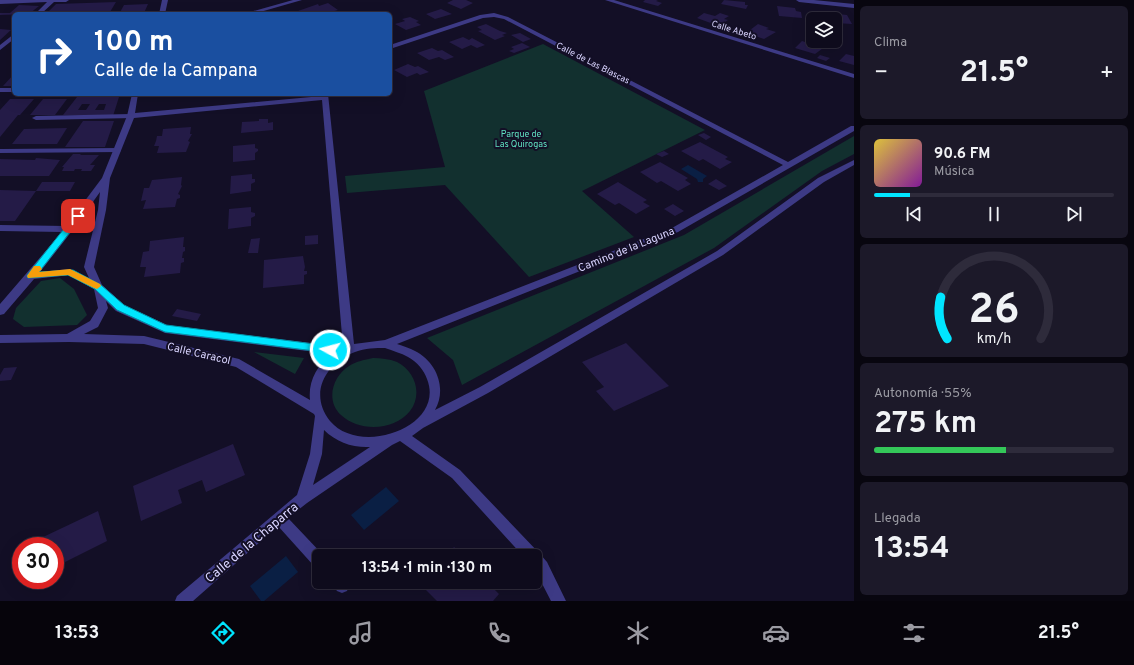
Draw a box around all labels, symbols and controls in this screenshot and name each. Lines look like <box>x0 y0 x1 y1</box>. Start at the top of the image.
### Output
map controls <box>806 12 842 48</box>
button: layers <box>806 12 842 48</box>
street label: Calle Abeto <box>710 18 758 43</box>
text: 100 m <box>94 25 174 61</box>
icon: right <box>28 28 80 80</box>
text: Clima <box>874 35 907 51</box>
street label: Calle de Las Blascas <box>554 40 631 87</box>
text: 21.5° <box>960 55 1028 92</box>
text: Calle de la Campana <box>94 60 258 83</box>
text: − <box>874 60 888 87</box>
text: + <box>1100 60 1114 87</box>
park label: Parque de Las Quirogas <box>495 129 547 150</box>
text: 90.6 FM <box>934 145 991 164</box>
text: Música <box>934 164 974 180</box>
pin <box>61 199 95 233</box>
icon: previous <box>903 203 925 225</box>
icon: pause <box>983 203 1005 225</box>
icon: next <box>1063 203 1085 225</box>
icon: arrive <box>67 205 89 227</box>
street label: Camino de la Laguna <box>576 224 677 276</box>
text: 26 <box>969 284 1020 337</box>
position arrow <box>309 329 351 371</box>
text: km/h <box>977 329 1011 347</box>
street label: Calle Caracol <box>166 340 232 368</box>
text: Autonomía · 55% <box>874 386 971 402</box>
text: 275 km <box>874 406 977 443</box>
street label: Calle de la Chaparra <box>202 500 302 587</box>
text: Llegada <box>874 511 921 527</box>
text: 13:54 <box>874 531 949 568</box>
speed limit sign: 30 <box>12 537 64 589</box>
text: 13:54 · 1 min · 130 m <box>362 559 492 578</box>
icon: directions <box>209 619 237 647</box>
icon: music <box>347 619 375 647</box>
icon: phone <box>485 619 513 647</box>
icon: climate <box>624 619 652 647</box>
icon: car <box>762 619 790 647</box>
icon: filters <box>900 619 928 647</box>
text: 13:53 <box>55 622 99 645</box>
text: 21.5° <box>1038 622 1079 645</box>

